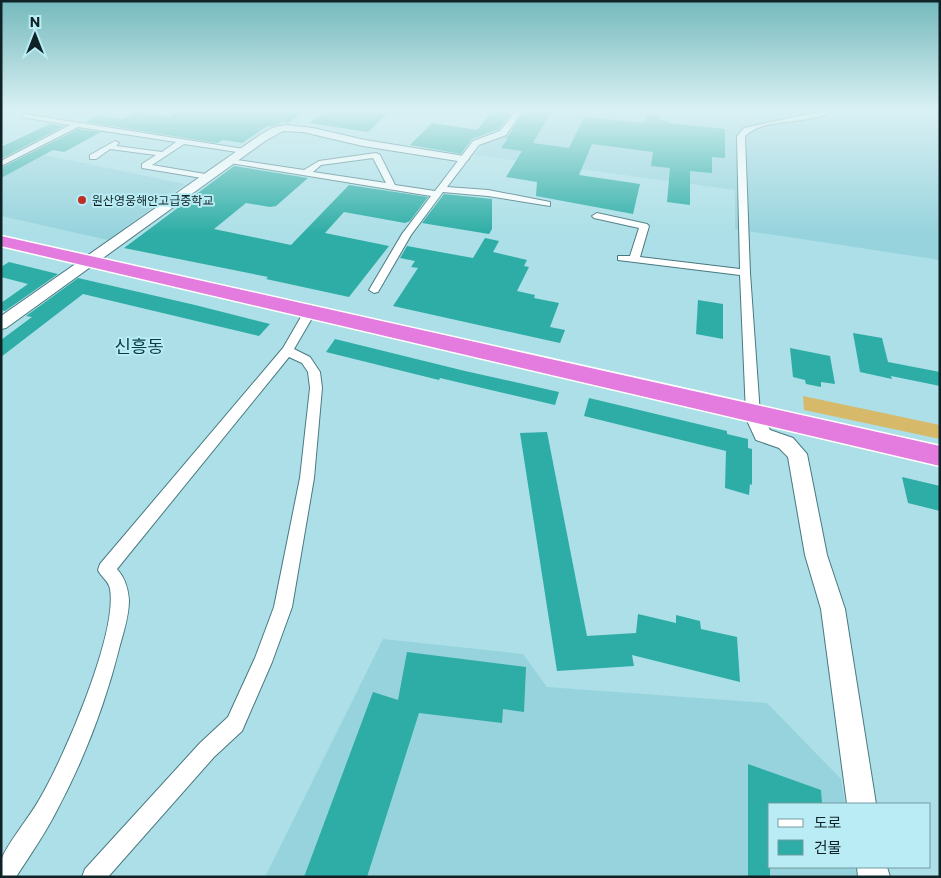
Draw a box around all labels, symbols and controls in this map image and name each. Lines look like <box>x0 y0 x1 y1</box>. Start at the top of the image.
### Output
north arrow <box>10 10 60 60</box>
text: N <box>30 13 40 30</box>
place label: 원산영웅해안고급중학교 <box>92 193 213 207</box>
marker: 원산영웅해안고급중학교 <box>76 194 88 206</box>
district label: 신흥동 <box>114 335 164 357</box>
legend <box>768 803 931 868</box>
text: 도로 <box>814 813 842 831</box>
text: 건물 <box>814 838 842 856</box>

